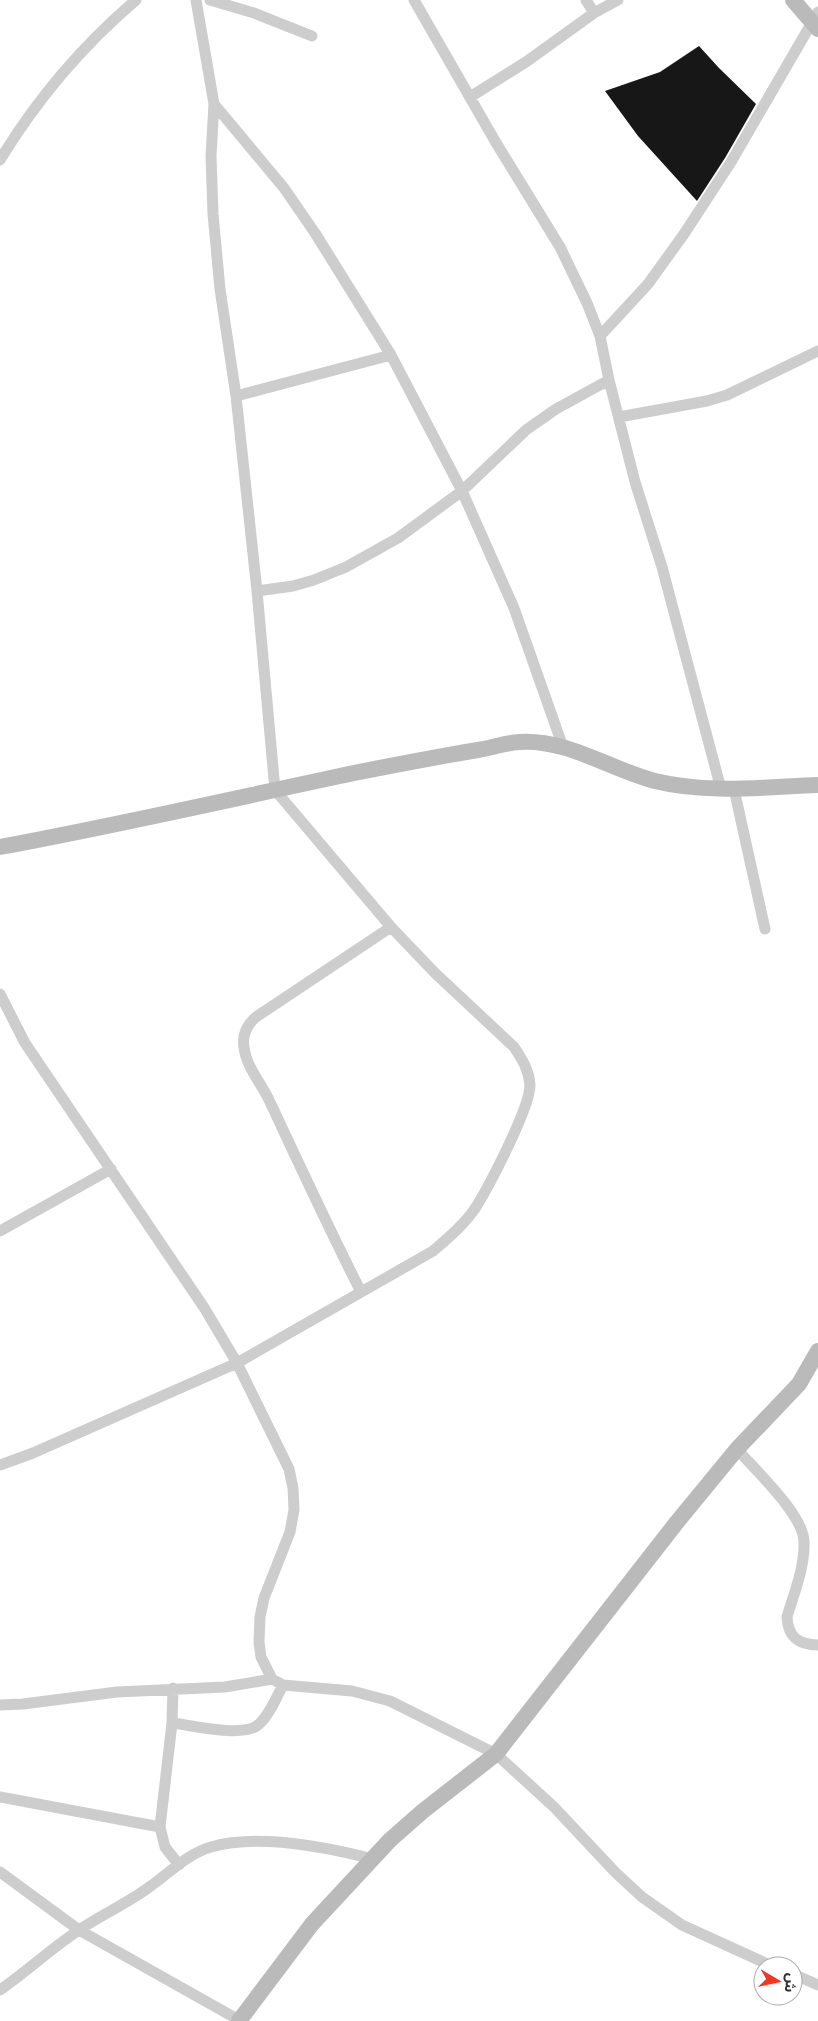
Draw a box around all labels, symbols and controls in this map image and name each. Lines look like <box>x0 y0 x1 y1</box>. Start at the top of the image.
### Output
north arrow <box>753 1956 803 2006</box>
text: ش <box>781 1972 800 1994</box>

